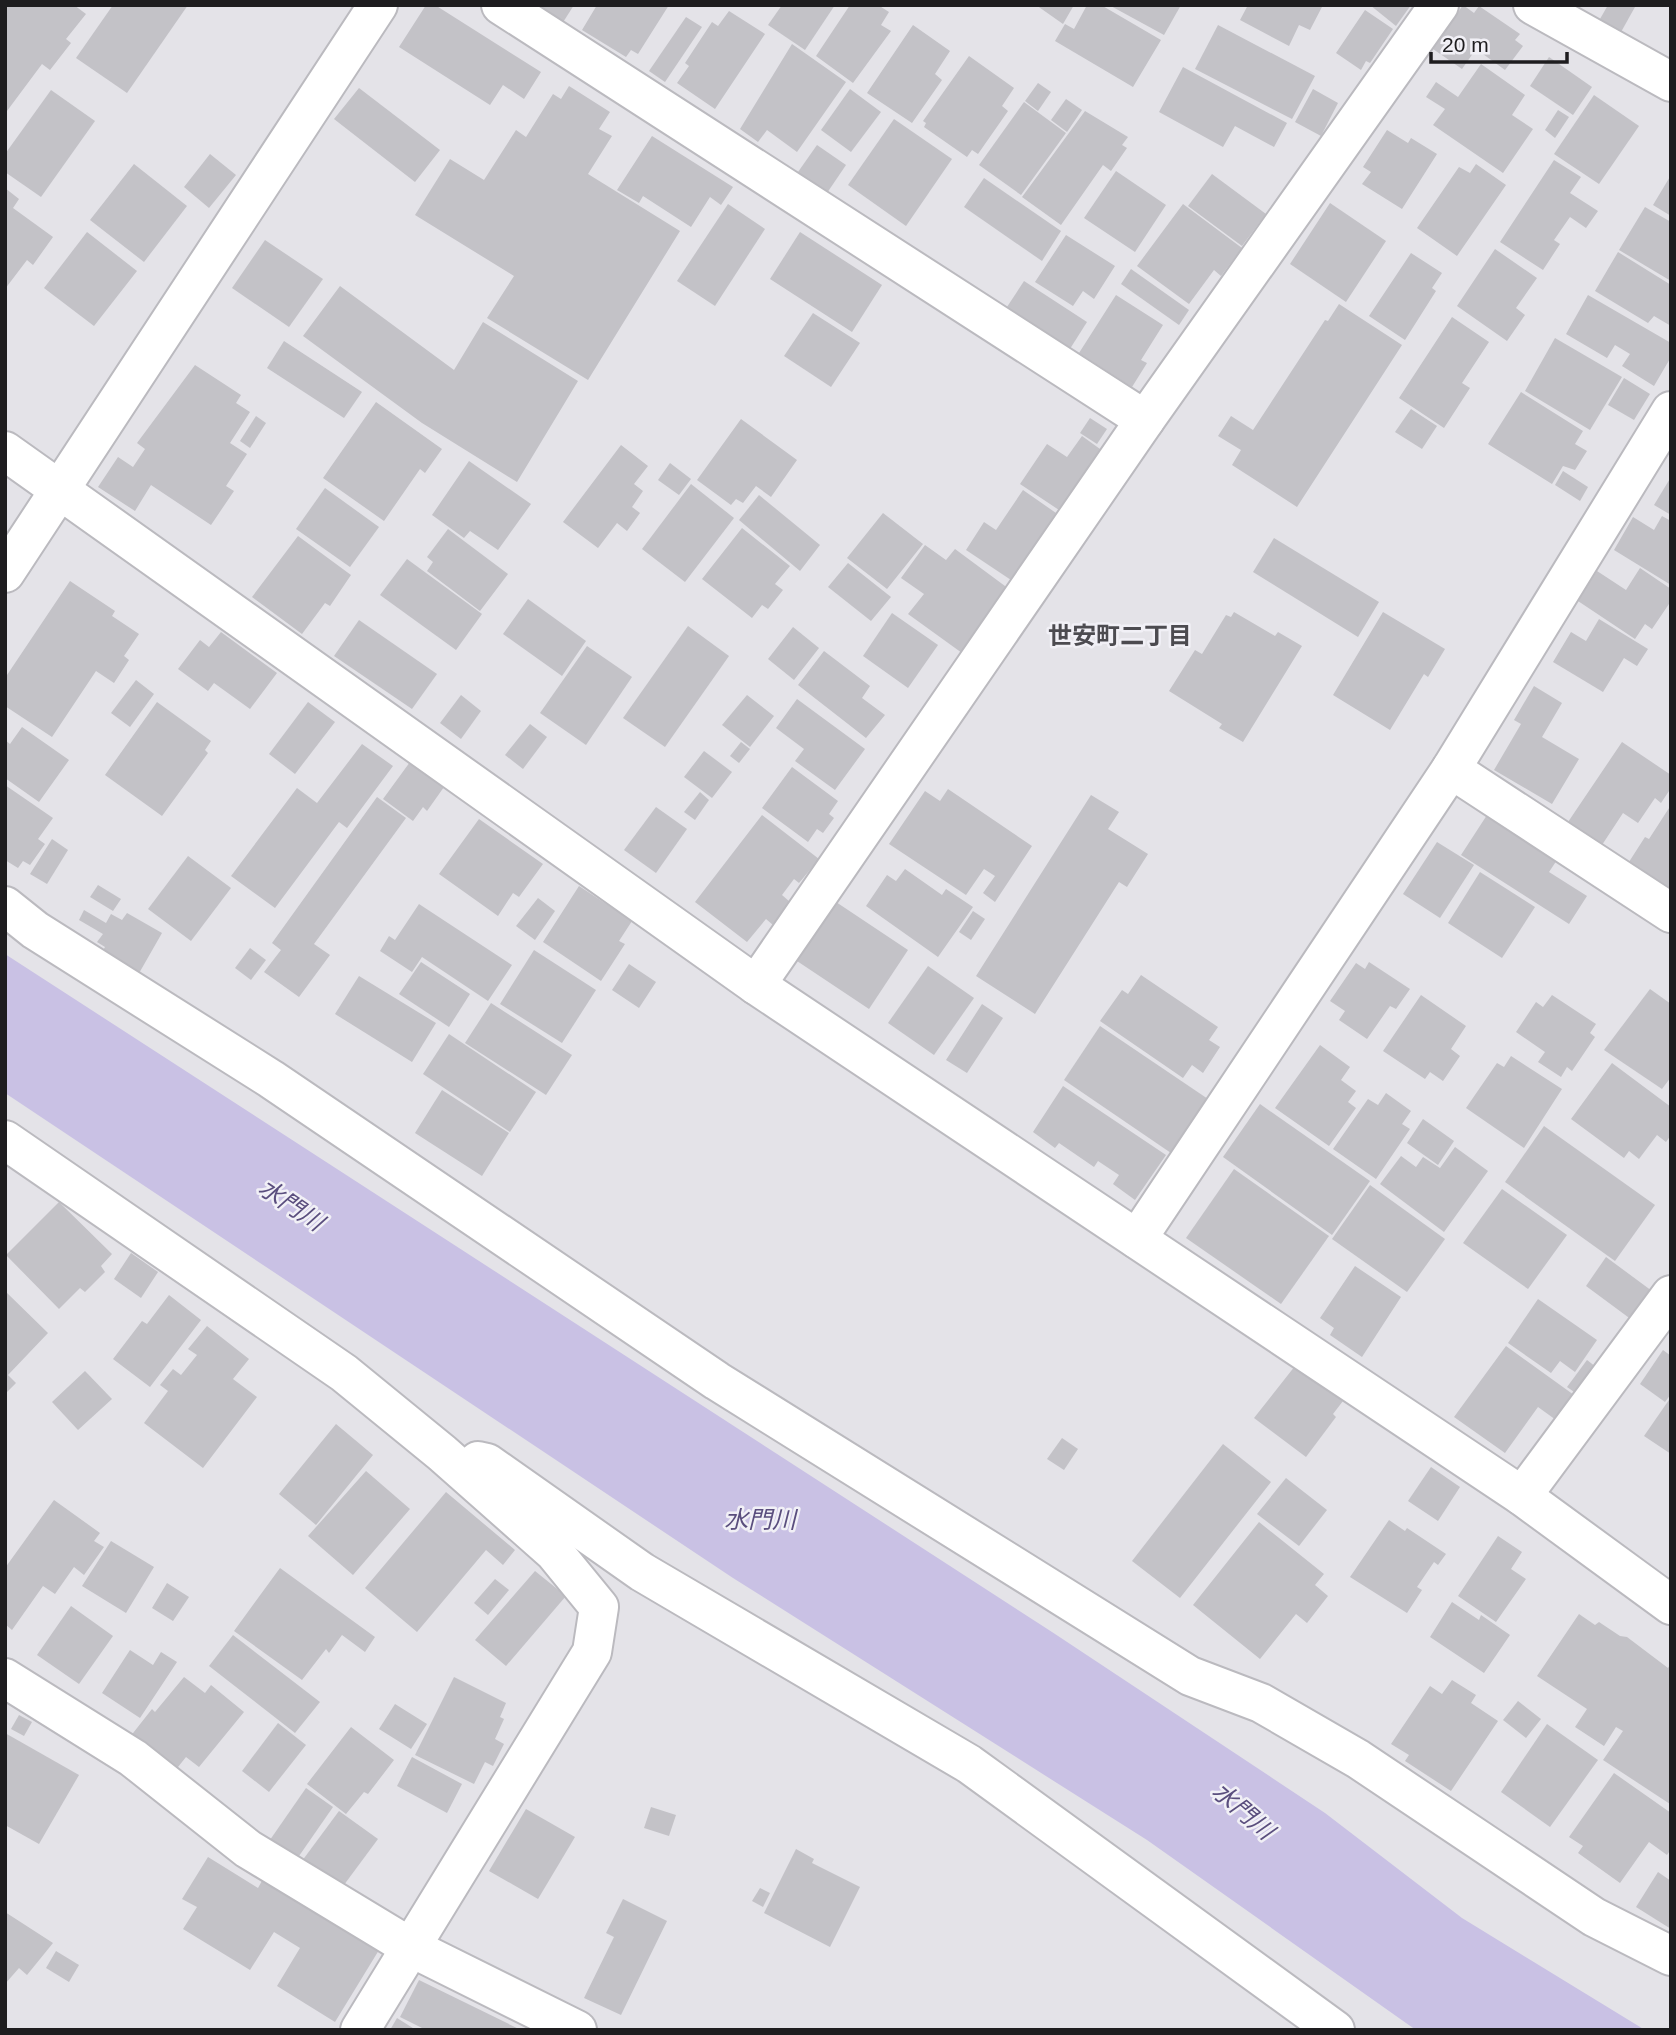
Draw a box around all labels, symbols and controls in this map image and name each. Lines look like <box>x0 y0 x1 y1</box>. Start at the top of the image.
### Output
scale bar <box>1431 21 1568 65</box>
text: 20 m <box>1442 33 1489 56</box>
district label: 世安町二丁目 <box>1048 622 1192 649</box>
water label: 水門川 <box>254 1173 331 1238</box>
water label: 水門川 <box>724 1506 799 1533</box>
water label: 水門川 <box>1207 1777 1282 1846</box>

